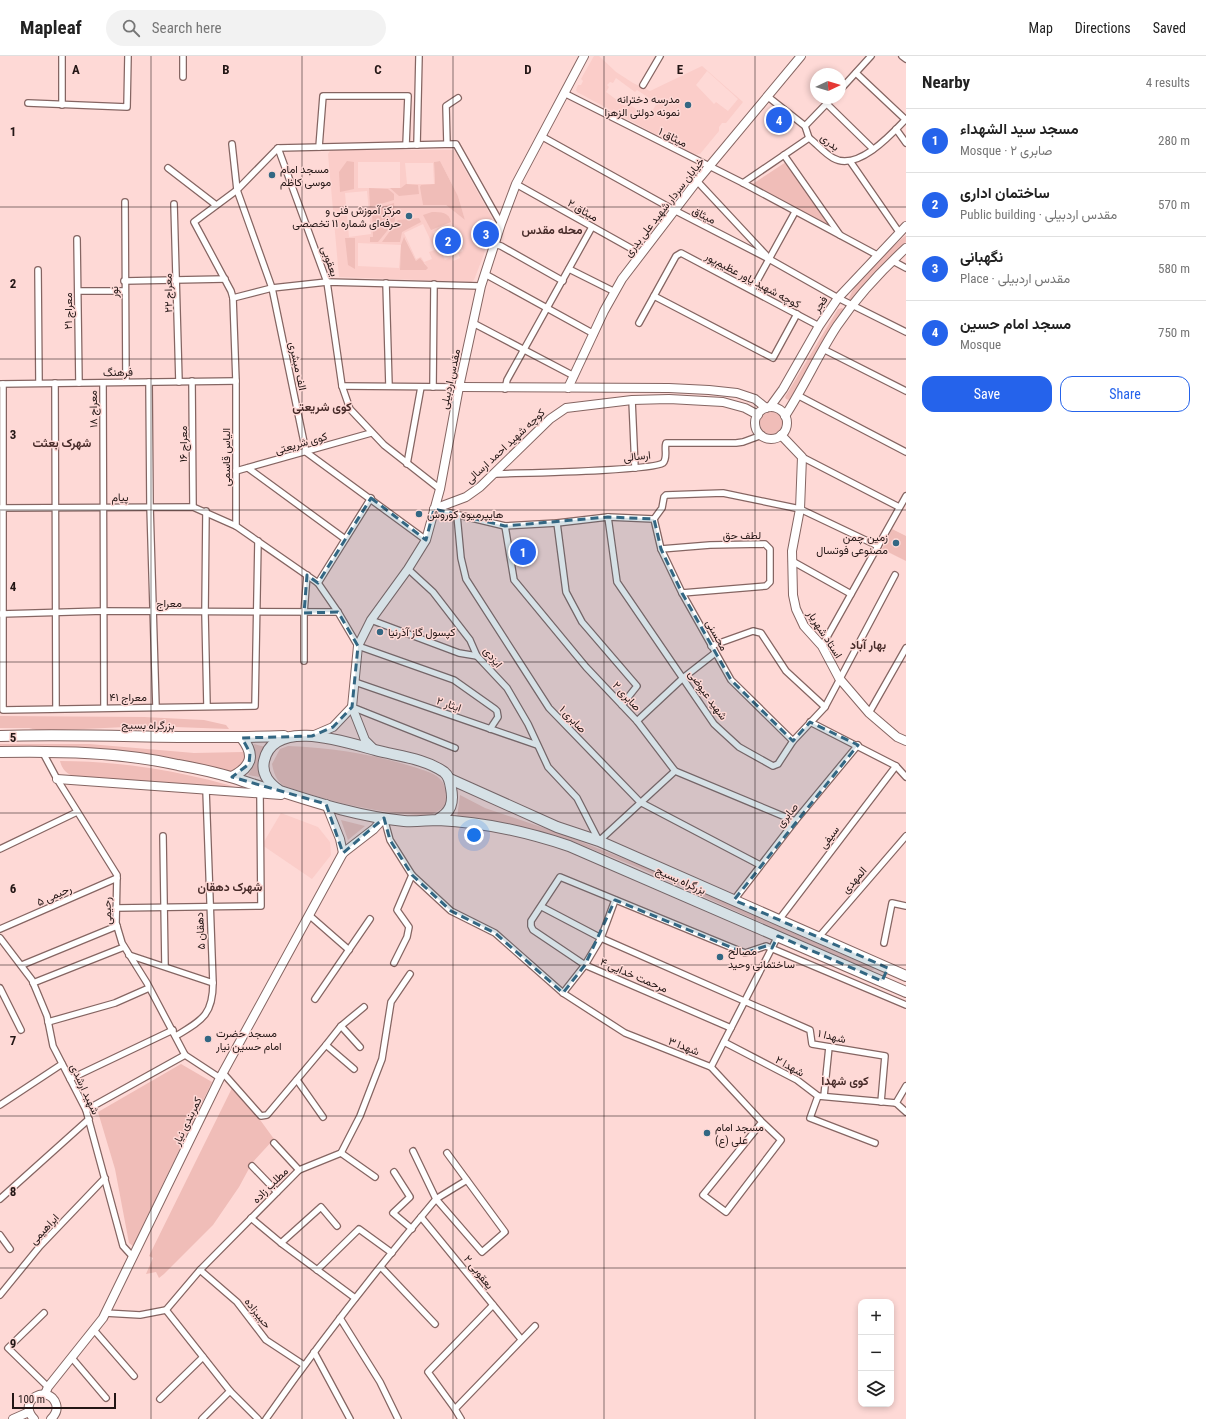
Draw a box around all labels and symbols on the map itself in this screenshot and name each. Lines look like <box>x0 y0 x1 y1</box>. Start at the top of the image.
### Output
text: A <box>72 62 80 77</box>
text: B <box>222 62 230 77</box>
text: C <box>374 62 382 77</box>
text: D <box>524 62 532 77</box>
text: E <box>677 62 684 77</box>
north arrow <box>810 68 846 104</box>
place label: مدرسه دخترانه نمونه دولتی الزهرا <box>605 93 680 119</box>
marker: مدرسه دخترانه نمونه دولتی الزهرا <box>683 100 693 110</box>
pin: 4 <box>766 105 792 135</box>
text: 1 <box>10 124 16 139</box>
street label: میثاق ۱ <box>656 125 689 150</box>
street label: بدری <box>818 131 842 154</box>
street label: خیابان سردار شهید علی بدری <box>622 155 707 260</box>
place label: مسجد امام موسی کاظم <box>280 163 331 190</box>
marker: مسجد امام موسی کاظم <box>267 170 277 180</box>
street label: میثاق ۲ <box>565 197 600 224</box>
place label: مرکز آموزش فنی و حرفه‌ای شماره ۱۱ تخصصی <box>292 204 401 230</box>
street label: میثاق <box>690 204 718 227</box>
marker: مرکز آموزش فنی و حرفه‌ای شماره ۱۱ تخصصی <box>404 211 414 221</box>
pin: 3 <box>473 219 499 249</box>
district label: محله مقدس <box>521 223 583 237</box>
pin: 2 <box>435 226 461 256</box>
street label: یعقوبی <box>318 244 341 278</box>
street label: کوچه شهید یاور عظیم‌پور <box>701 249 803 312</box>
street label: معراج ۲۲ <box>162 273 176 313</box>
text: 2 <box>10 276 17 291</box>
street label: نور <box>108 286 121 299</box>
street label: معراج ۲۱ <box>62 292 76 330</box>
street label: فجر <box>810 294 830 316</box>
street label: الف مبشری <box>286 341 309 392</box>
street label: مقدس اردبیلی <box>438 348 463 410</box>
street label: فرهنگ <box>103 366 133 379</box>
street label: معراج ۱۸ <box>87 390 101 428</box>
district label: کوی شریعتی <box>292 400 352 415</box>
street label: کوچه شهید احمد ارسالی <box>463 406 548 487</box>
street label: معراج ۱۶ <box>177 426 191 462</box>
text: 3 <box>10 427 16 442</box>
street label: الیاس قاسمی <box>220 428 233 486</box>
street label: کوی شریعتی <box>273 430 329 457</box>
district label: شهرک بعثت <box>33 436 92 451</box>
street label: ارسالی <box>623 449 651 464</box>
street label: پیام <box>111 491 129 505</box>
place label: هایپرمیوه کوروش <box>427 508 504 522</box>
marker: هایپرمیوه کوروش <box>414 509 424 519</box>
street label: لطف حق <box>723 529 761 542</box>
place label: زمین چمن مصنوعی فوتسال <box>816 531 888 557</box>
pin: 1 <box>510 537 536 567</box>
marker: زمین چمن مصنوعی فوتسال <box>891 538 901 548</box>
text: 4 <box>10 579 17 594</box>
street label: معراج <box>156 597 182 611</box>
street label: استاد شهریار <box>804 607 845 661</box>
street label: محسنی <box>703 617 730 653</box>
place label: کپسول گاز آذرنیا <box>388 626 456 640</box>
marker: کپسول گاز آذرنیا <box>375 627 385 637</box>
district label: بهار آباد <box>850 638 886 653</box>
street label: ایزدی <box>480 644 505 670</box>
street label: شهید عیوضی <box>685 668 730 723</box>
street label: صابری ۲ <box>610 679 644 714</box>
street label: معراج ۴۱ <box>109 691 147 705</box>
street label: ایثار ۲ <box>435 694 463 715</box>
street label: صابری ۱ <box>556 703 589 736</box>
street label: بزرگراه بسیج <box>121 719 175 733</box>
text: 5 <box>10 730 17 745</box>
street label: صابری <box>774 801 801 830</box>
street label: سیفی <box>817 823 842 851</box>
your location <box>464 825 484 845</box>
street label: بزرگراه بسیج <box>653 864 708 898</box>
street label: المهدی <box>839 864 869 896</box>
district label: شهرک دهقان <box>198 880 263 895</box>
text: 6 <box>10 881 17 896</box>
street label: رحیمی ۵ <box>35 882 74 909</box>
street label: رحیمی <box>101 897 114 925</box>
street label: دهقان ۵ <box>193 912 208 950</box>
place label: مصالح ساختمانی وحید <box>728 945 795 971</box>
marker: مصالح ساختمانی وحید <box>715 952 725 962</box>
street label: مرحمت خدایی ۴ <box>598 955 670 996</box>
place label: مسجد حضرت امام حسین نیار <box>215 1027 282 1054</box>
street label: شهدا ۱ <box>817 1027 847 1046</box>
text: 7 <box>10 1033 17 1048</box>
marker: مسجد حضرت امام حسین نیار <box>203 1034 213 1044</box>
street label: شهدا ۳ <box>666 1035 702 1058</box>
street label: شهدا ۲ <box>773 1053 807 1080</box>
street label: شهید ارشدی <box>67 1062 102 1117</box>
district label: کوی شهدا <box>821 1074 869 1089</box>
street label: کمربندی نیار <box>170 1095 205 1148</box>
place label: مسجد امام علی (ع) <box>715 1121 764 1148</box>
marker: مسجد امام علی (ع) <box>702 1128 712 1138</box>
street label: مطلب زاده <box>250 1165 291 1206</box>
text: 8 <box>10 1184 16 1199</box>
street label: ابراهیمی <box>27 1211 62 1247</box>
street label: یعقوبی ۲ <box>461 1253 496 1292</box>
street label: حبیبزاده <box>242 1295 274 1331</box>
text: 9 <box>10 1336 16 1351</box>
scale bar <box>12 1391 116 1410</box>

